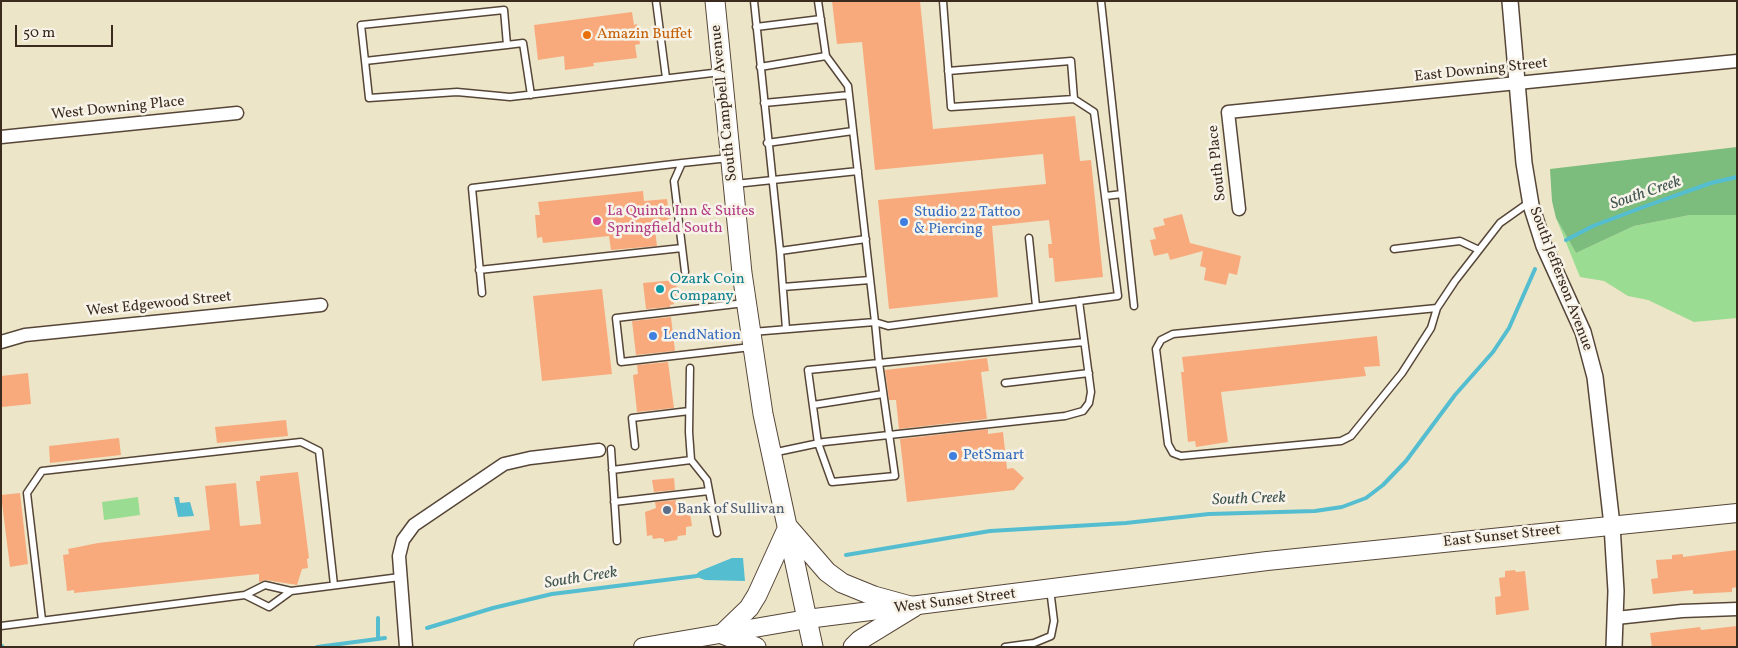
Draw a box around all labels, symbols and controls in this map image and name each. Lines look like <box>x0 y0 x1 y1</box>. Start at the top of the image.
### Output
scale bar <box>18 15 115 47</box>
text: 50 m <box>23 23 55 44</box>
street label: South Campbell Avenue <box>708 24 742 182</box>
place label: Amazin Buffet <box>597 26 692 44</box>
marker: Amazin Buffet <box>581 29 593 41</box>
street label: East Downing Street <box>1413 55 1549 87</box>
street label: West Downing Place <box>51 93 185 125</box>
street label: South Place <box>1205 124 1231 202</box>
water label: South Creek <box>1608 173 1684 215</box>
place label: La Quinta Inn & Suites Springfield South <box>607 203 755 238</box>
place label: Studio 22 Tattoo & Piercing <box>914 204 1020 239</box>
street label: South Jefferson Avenue <box>1524 204 1596 354</box>
marker: La Quinta Inn & Suites Springfield South <box>591 215 603 227</box>
marker: Studio 22 Tattoo & Piercing <box>898 216 910 228</box>
place label: Ozark Coin Company <box>670 271 745 306</box>
marker: Ozark Coin Company <box>654 283 666 295</box>
street label: West Edgewood Street <box>85 288 233 322</box>
place label: LendNation <box>663 327 741 345</box>
marker: LendNation <box>647 330 659 342</box>
place label: PetSmart <box>963 447 1024 465</box>
marker: PetSmart <box>947 450 959 462</box>
water label: South Creek <box>1212 489 1286 511</box>
place label: Bank of Sullivan <box>677 501 785 519</box>
marker: Bank of Sullivan <box>661 504 673 516</box>
street label: East Sunset Street <box>1442 522 1562 552</box>
water label: South Creek <box>543 564 619 594</box>
street label: West Sunset Street <box>893 586 1017 618</box>

